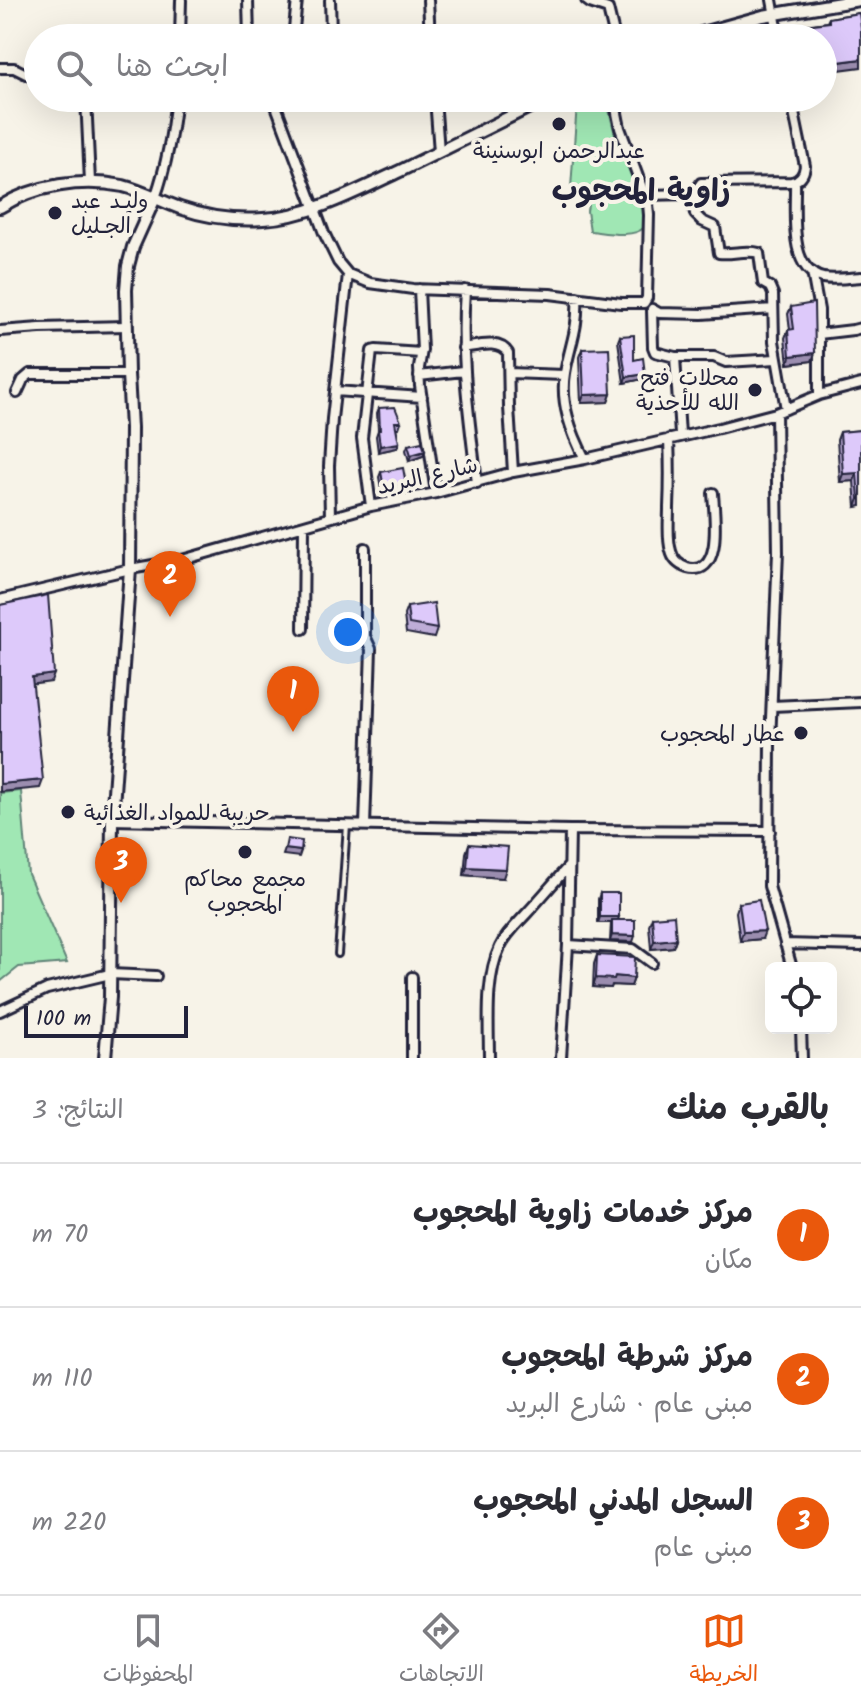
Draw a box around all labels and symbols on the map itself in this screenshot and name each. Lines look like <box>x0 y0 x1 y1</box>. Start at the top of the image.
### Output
marker: عبدالرحمن ابوسنينة <box>550 115 568 133</box>
place label: عبدالرحمن ابوسنينة <box>473 135 645 170</box>
district label: زاوية المحجوب <box>552 168 730 216</box>
place label: وليـد عبد الجـليل <box>71 185 148 245</box>
marker: وليـد عبد الجـليل <box>46 204 64 222</box>
place label: محلات فتح الله للأحذية <box>636 362 739 422</box>
marker: محلات فتح الله للأحذية <box>746 381 764 399</box>
street label: شارع البريد <box>374 449 481 506</box>
pin: 2 <box>144 551 196 617</box>
your location <box>328 612 368 652</box>
pin: 1 <box>267 666 319 732</box>
place label: عطار المحجوب <box>660 718 785 753</box>
marker: عطار المحجوب <box>792 724 810 742</box>
place label: حريبة للمواد الغذائية <box>84 797 270 832</box>
marker: حريبة للمواد الغذائية <box>59 803 77 821</box>
pin: 3 <box>95 837 147 903</box>
marker: مجمع محاكم المحجوب <box>236 843 254 861</box>
place label: مجمع محاكم المحجوب <box>184 863 306 923</box>
scale bar <box>24 1002 188 1038</box>

